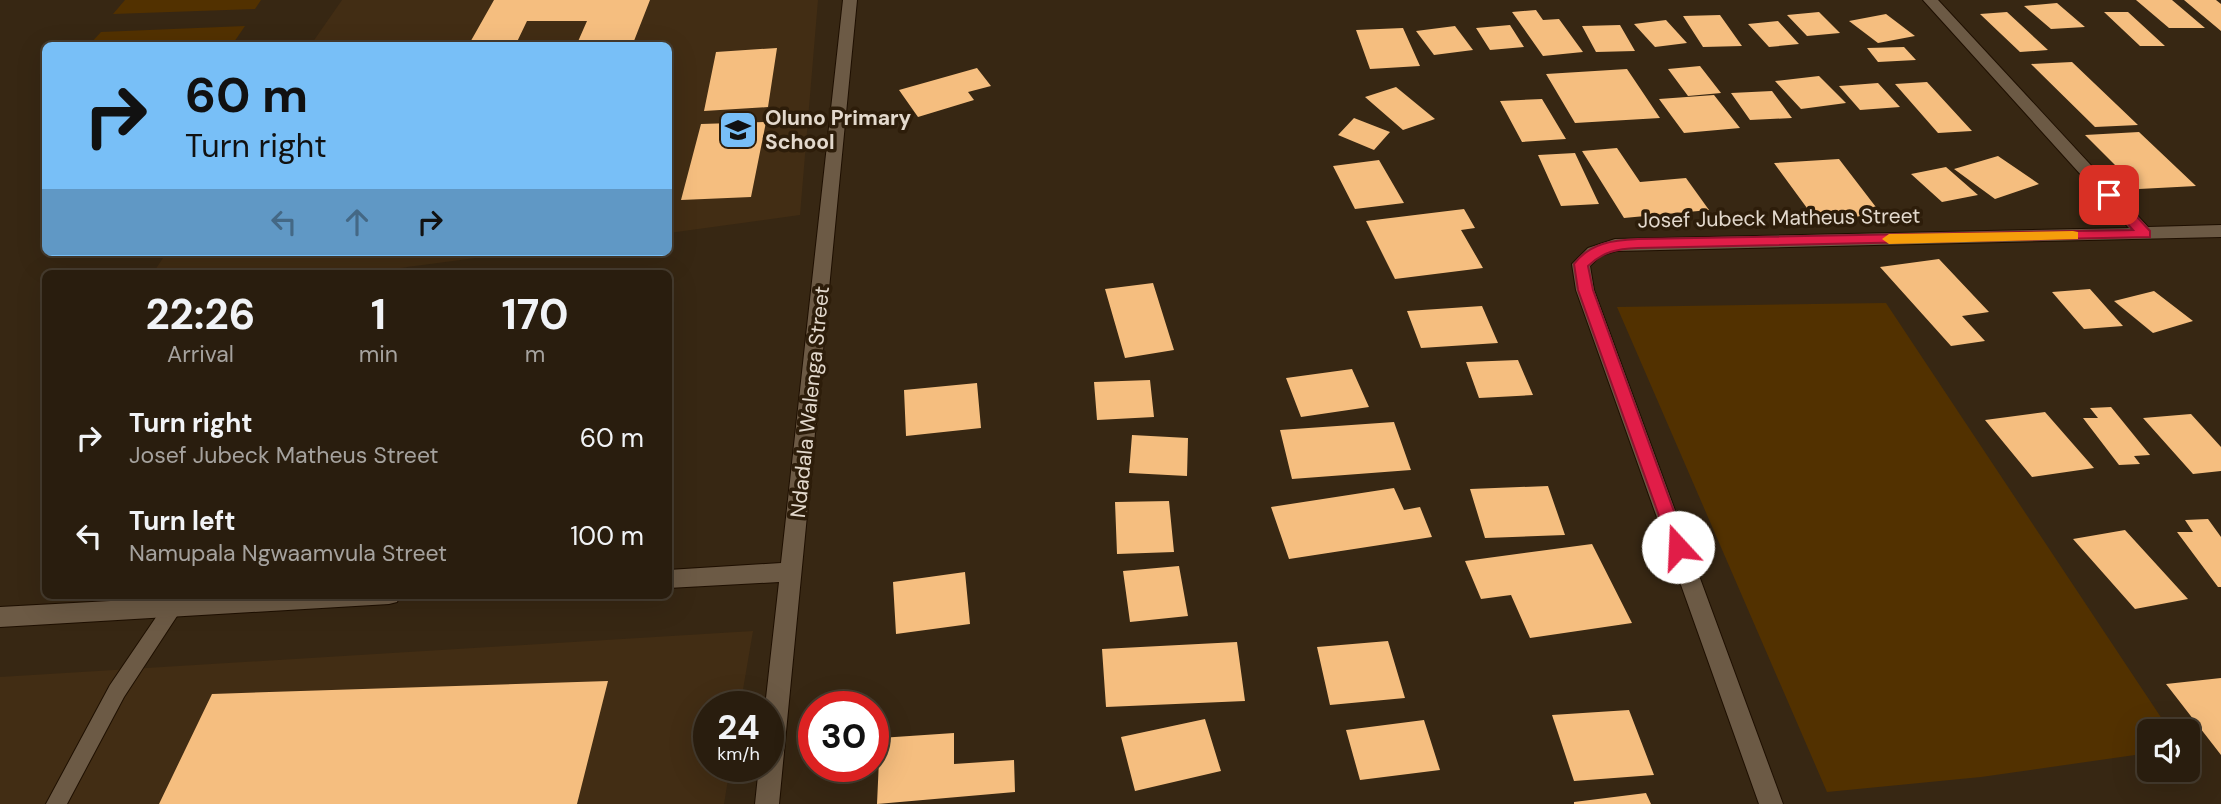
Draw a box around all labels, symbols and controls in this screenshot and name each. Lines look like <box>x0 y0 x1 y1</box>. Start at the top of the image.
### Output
text: 60 m <box>185 63 308 127</box>
icon: right <box>70 70 161 161</box>
place label: Oluno Primary School <box>765 104 912 156</box>
school or university icon: Oluno Primary School <box>717 109 759 151</box>
text: Turn right <box>185 125 327 167</box>
pin <box>2079 165 2139 225</box>
icon: arrive <box>2090 176 2128 214</box>
street label: Josef Jubeck Matheus Street <box>1637 202 1921 234</box>
icon: left <box>265 203 303 241</box>
icon: ahead <box>338 203 376 241</box>
icon: right <box>411 203 449 241</box>
street label: Ndadala Walenga Street <box>784 285 836 519</box>
text: 22:26 <box>145 287 255 342</box>
text: 1 <box>371 287 386 342</box>
text: 170 <box>501 287 569 342</box>
text: Arrival <box>167 339 234 369</box>
text: min <box>359 339 398 369</box>
text: m <box>525 339 545 369</box>
text: Turn right <box>129 406 253 440</box>
icon: right <box>70 419 108 457</box>
text: 60 m <box>580 421 644 455</box>
text: Josef Jubeck Matheus Street <box>129 440 439 470</box>
text: Turn left <box>129 504 236 538</box>
position arrow <box>1641 510 1715 584</box>
icon: left <box>70 517 108 555</box>
text: 100 m <box>570 519 644 553</box>
text: Namupala Ngwaamvula Street <box>129 538 447 568</box>
speed limit sign: 30 <box>798 691 889 782</box>
text: 24 <box>717 704 760 750</box>
map controls <box>2137 719 2200 782</box>
button: sound <box>2137 719 2200 782</box>
text: km/h <box>717 742 760 766</box>

